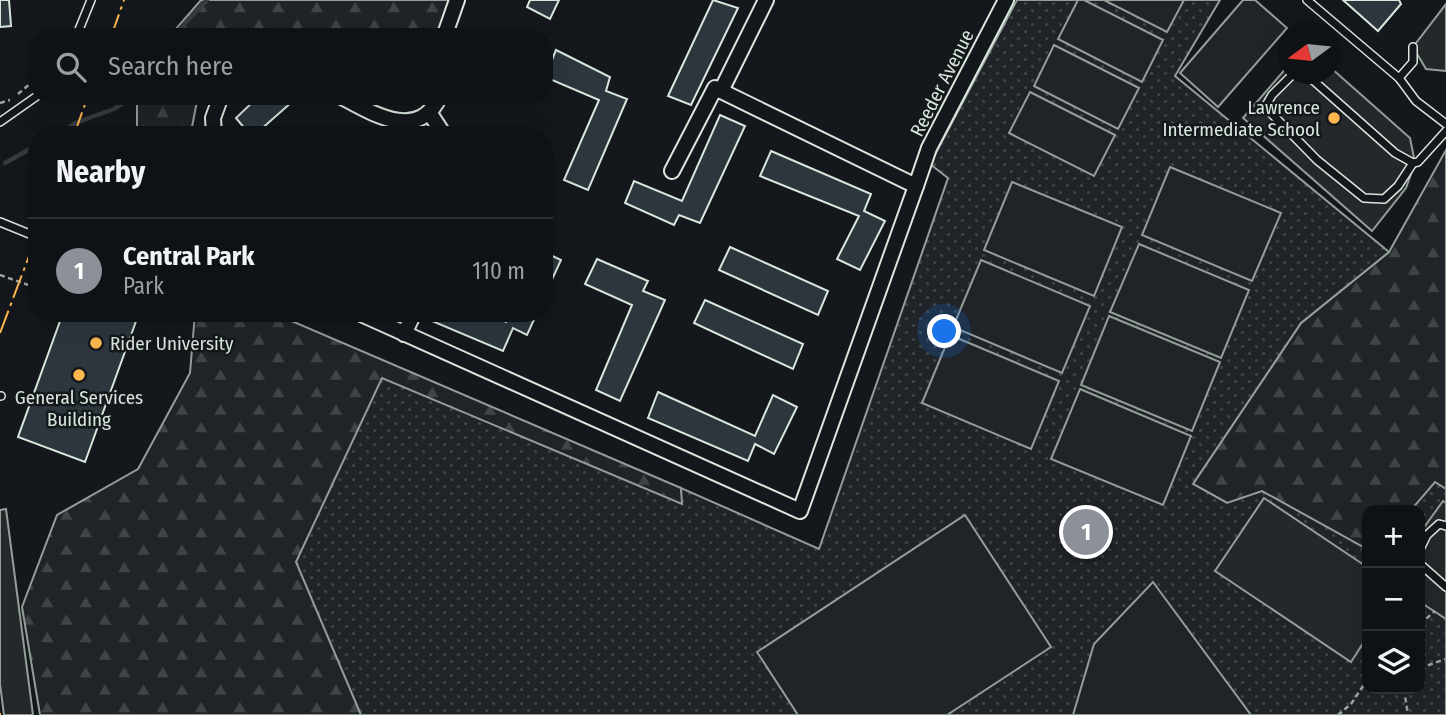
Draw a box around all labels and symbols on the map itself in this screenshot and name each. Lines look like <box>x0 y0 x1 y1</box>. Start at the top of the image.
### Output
north arrow <box>1278 21 1341 84</box>
street label: Reeder Avenue <box>905 26 979 140</box>
place label: Lawrence Intermediate School <box>1162 96 1320 141</box>
marker: Lawrence Intermediate School <box>1326 110 1342 126</box>
your location <box>927 314 961 348</box>
place label: Rider University <box>110 332 234 355</box>
marker: Rider University <box>88 335 104 351</box>
marker: General Services Building <box>71 367 87 383</box>
place label: General Services Building <box>15 386 143 431</box>
pin: 1 <box>1063 506 1109 558</box>

